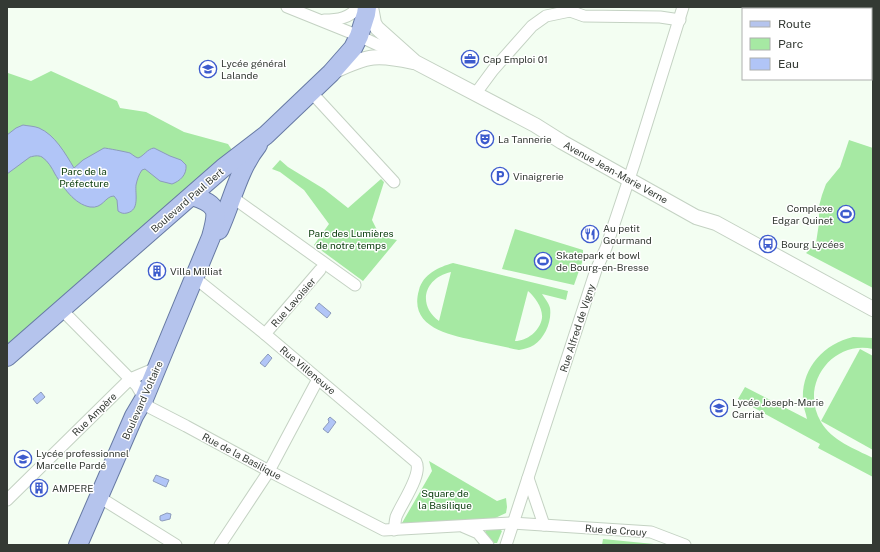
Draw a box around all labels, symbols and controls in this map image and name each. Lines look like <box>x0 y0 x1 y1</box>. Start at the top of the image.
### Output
legend <box>742 8 872 80</box>
text: Route <box>778 17 811 31</box>
text: Parc <box>778 37 803 51</box>
office icon: Cap Emploi 01 <box>460 49 480 69</box>
place label: Cap Emploi 01 <box>483 53 548 65</box>
place label: Lycée général Lalande <box>221 57 286 81</box>
text: Eau <box>778 57 799 71</box>
school or university icon: Lycée général Lalande <box>198 59 218 79</box>
theatre icon: La Tannerie <box>475 129 495 149</box>
place label: La Tannerie <box>498 133 552 145</box>
street label: Avenue Jean-Marie Verne <box>562 138 670 206</box>
park label: Parc de la Préfecture <box>59 165 109 189</box>
street label: Boulevard Paul Bert <box>148 165 226 235</box>
parking icon: Vinaigrerie <box>490 166 510 186</box>
place label: Vinaigrerie <box>513 170 564 182</box>
place label: Complexe Edgar Quinet <box>772 202 833 226</box>
sports icon: Complexe Edgar Quinet <box>836 204 856 224</box>
place label: Au petit Gourmand <box>603 222 652 246</box>
restaurant icon: Au petit Gourmand <box>580 224 600 244</box>
park label: Parc des Lumières de notre temps <box>308 227 394 251</box>
bus stop icon: Bourg Lycées <box>758 234 778 254</box>
place label: Bourg Lycées <box>781 238 844 250</box>
place label: Skatepark et bowl de Bourg-en-Bresse <box>556 249 649 273</box>
sports icon: Skatepark et bowl de Bourg-en-Bresse <box>533 251 553 271</box>
building icon: Villa Milliat <box>147 261 167 281</box>
place label: Villa Milliat <box>170 265 222 277</box>
street label: Rue Lavoisier <box>268 275 318 329</box>
street label: Rue Alfred de Vigny <box>557 282 597 374</box>
street label: Rue Villeneuve <box>278 343 338 397</box>
street label: Boulevard Voltaire <box>119 358 165 441</box>
street label: Rue Ampère <box>69 390 119 438</box>
place label: Lycée Joseph-Marie Carriat <box>732 396 824 420</box>
school or university icon: Lycée Joseph-Marie Carriat <box>709 398 729 418</box>
street label: Rue de la Basilique <box>200 430 284 482</box>
place label: Lycée professionnel Marcelle Pardé <box>36 447 129 471</box>
school or university icon: Lycée professionnel Marcelle Pardé <box>13 449 33 469</box>
building icon: AMPERE <box>29 478 49 498</box>
place label: AMPERE <box>52 482 94 494</box>
park label: Square de la Basilique <box>418 487 472 511</box>
street label: Rue de Crouy <box>585 522 648 538</box>

